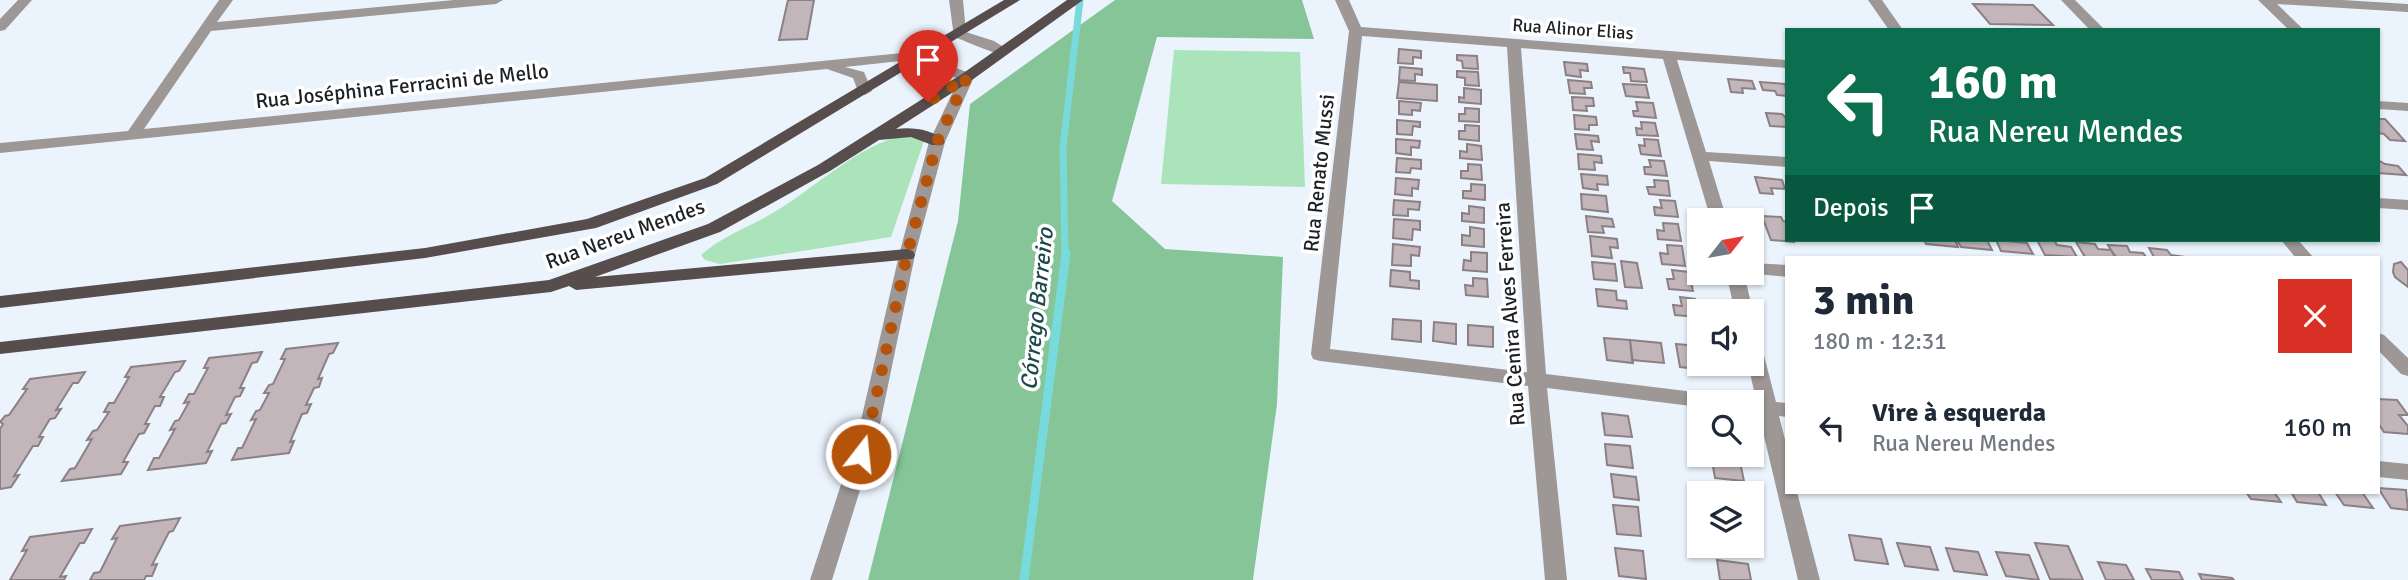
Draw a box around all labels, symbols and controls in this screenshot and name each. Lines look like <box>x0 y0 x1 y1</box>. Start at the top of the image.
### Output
street label: Rua Alinor Elias <box>1512 14 1634 44</box>
pin <box>898 30 958 102</box>
icon: arrive <box>909 41 947 79</box>
text: 160 m <box>1928 52 2058 112</box>
icon: left <box>1813 56 1904 147</box>
street label: Rua Joséphina Ferracini de Mello <box>254 58 550 114</box>
street label: Rua Renato Mussi <box>1298 93 1340 253</box>
text: Rua Nereu Mendes <box>1928 112 2183 151</box>
icon: arrive <box>1903 189 1941 227</box>
text: Depois <box>1813 192 1889 224</box>
street label: Rua Nereu Mendes <box>542 193 708 275</box>
street label: Rua Cenira Alves Ferreira <box>1489 201 1531 427</box>
north arrow <box>1687 208 1764 285</box>
map controls <box>1687 208 1764 558</box>
water label: Córrego Barreiro <box>1014 226 1060 391</box>
text: 3 min <box>1813 275 1914 326</box>
button: close <box>2278 279 2352 353</box>
button: sound <box>1687 299 1764 376</box>
text: 180 m · 12:31 <box>1813 327 1947 356</box>
button: search <box>1687 390 1764 467</box>
text: Vire à esquerda <box>1872 397 2046 429</box>
icon: left <box>1813 409 1851 447</box>
text: 160 m <box>2283 412 2352 444</box>
position arrow <box>824 417 898 491</box>
text: Rua Nereu Mendes <box>1872 429 2055 458</box>
button: layers <box>1687 481 1764 558</box>

